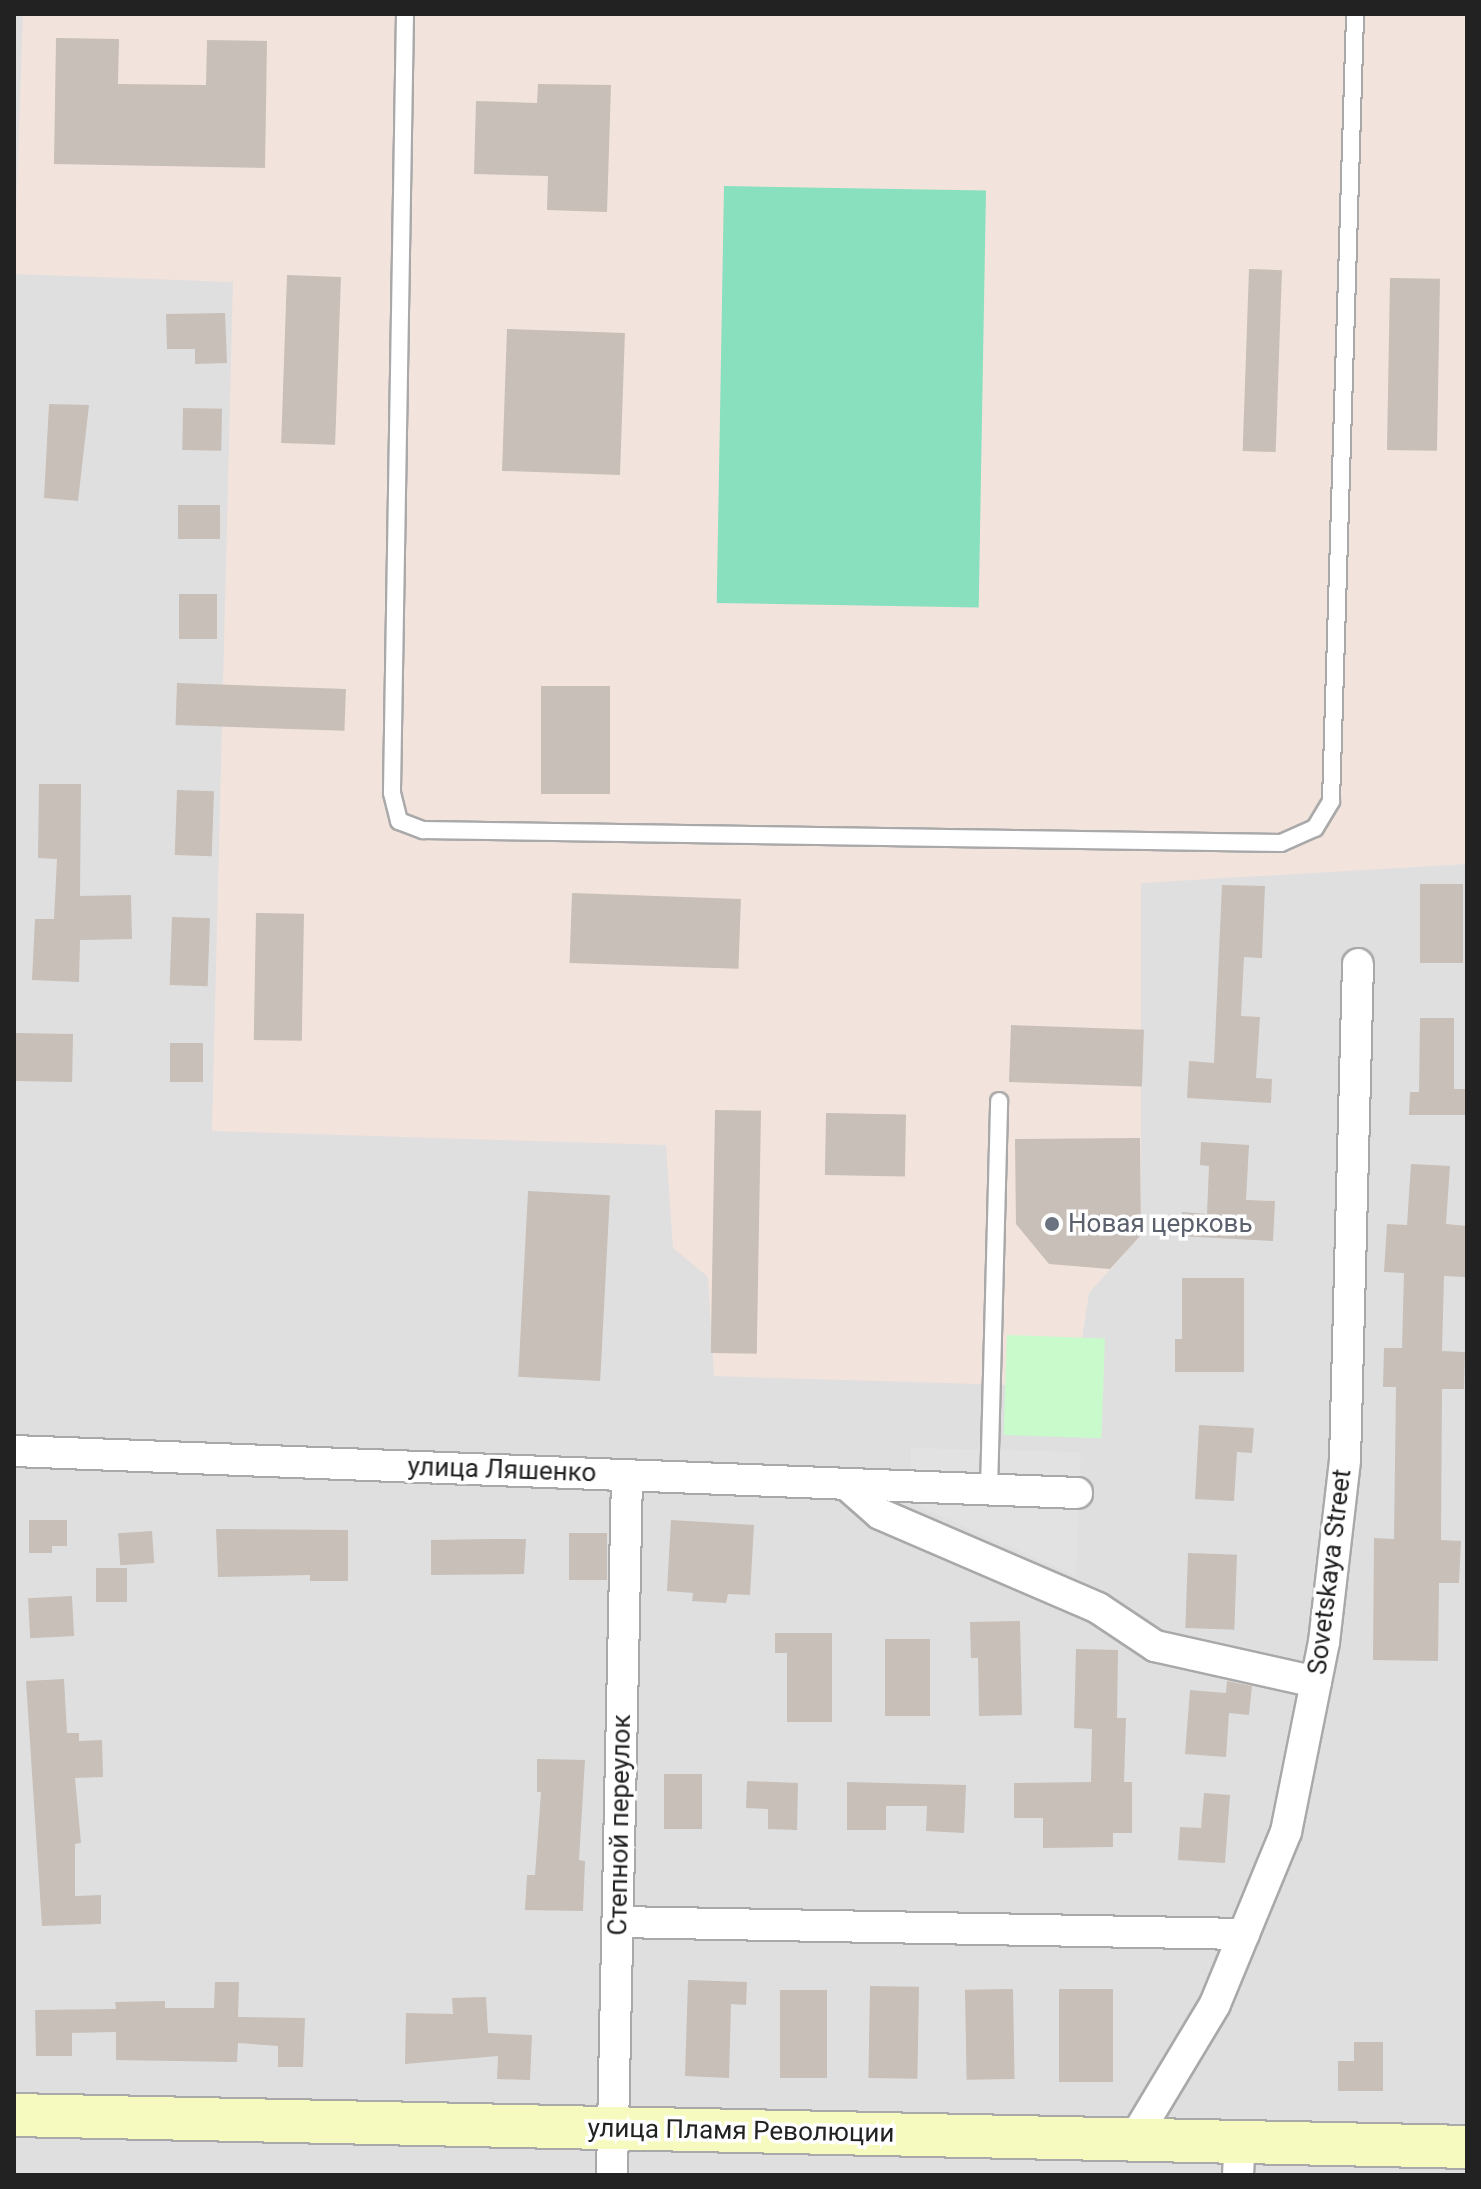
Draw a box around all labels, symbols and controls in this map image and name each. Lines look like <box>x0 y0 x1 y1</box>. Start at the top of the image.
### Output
place label: Новая церковь <box>1068 1208 1253 1240</box>
marker: Новая церковь <box>1043 1215 1061 1233</box>
street label: улица Ляшенко <box>407 1451 597 1489</box>
street label: Sovetskaya Street <box>1302 1468 1358 1676</box>
street label: Степной переулок <box>602 1714 638 1936</box>
street label: улица Пламя Революции <box>587 2113 895 2149</box>

